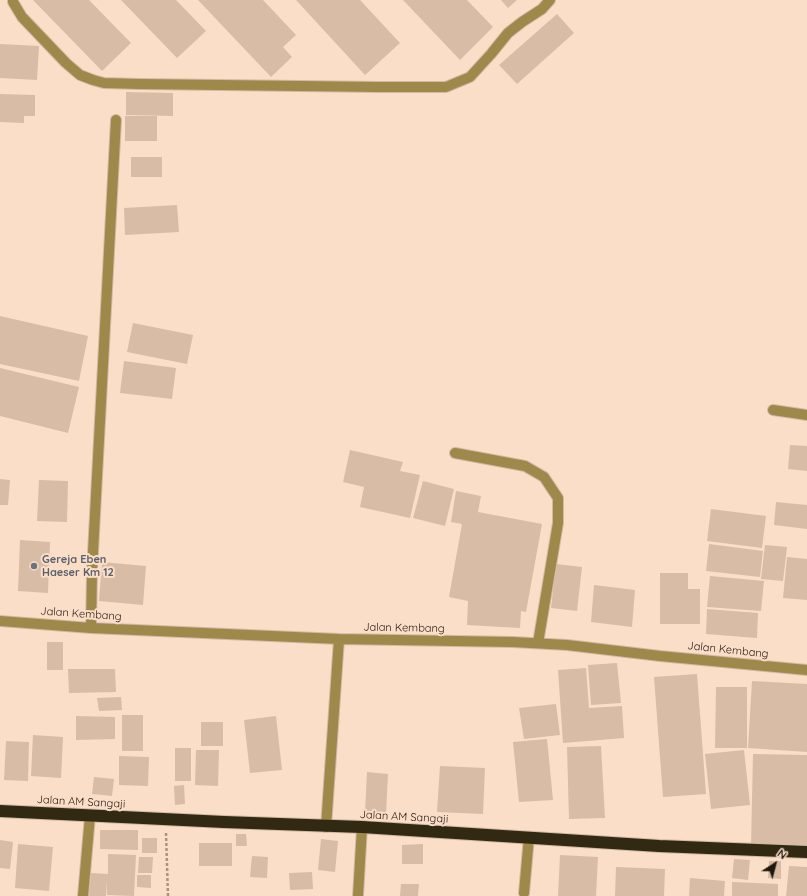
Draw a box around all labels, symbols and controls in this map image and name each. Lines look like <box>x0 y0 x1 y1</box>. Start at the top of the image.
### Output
place label: Gereja Eben Haeser Km 12 <box>42 553 114 579</box>
marker: Gereja Eben Haeser Km 12 <box>29 561 39 571</box>
street label: Jalan Kembang <box>40 605 122 623</box>
street label: Jalan Kembang <box>363 621 445 635</box>
street label: Jalan Kembang <box>687 639 769 661</box>
street label: Jalan AM Sangaji <box>36 793 126 811</box>
street label: Jalan AM Sangaji <box>359 808 449 826</box>
north arrow <box>755 844 795 884</box>
text: N <box>775 846 789 862</box>

